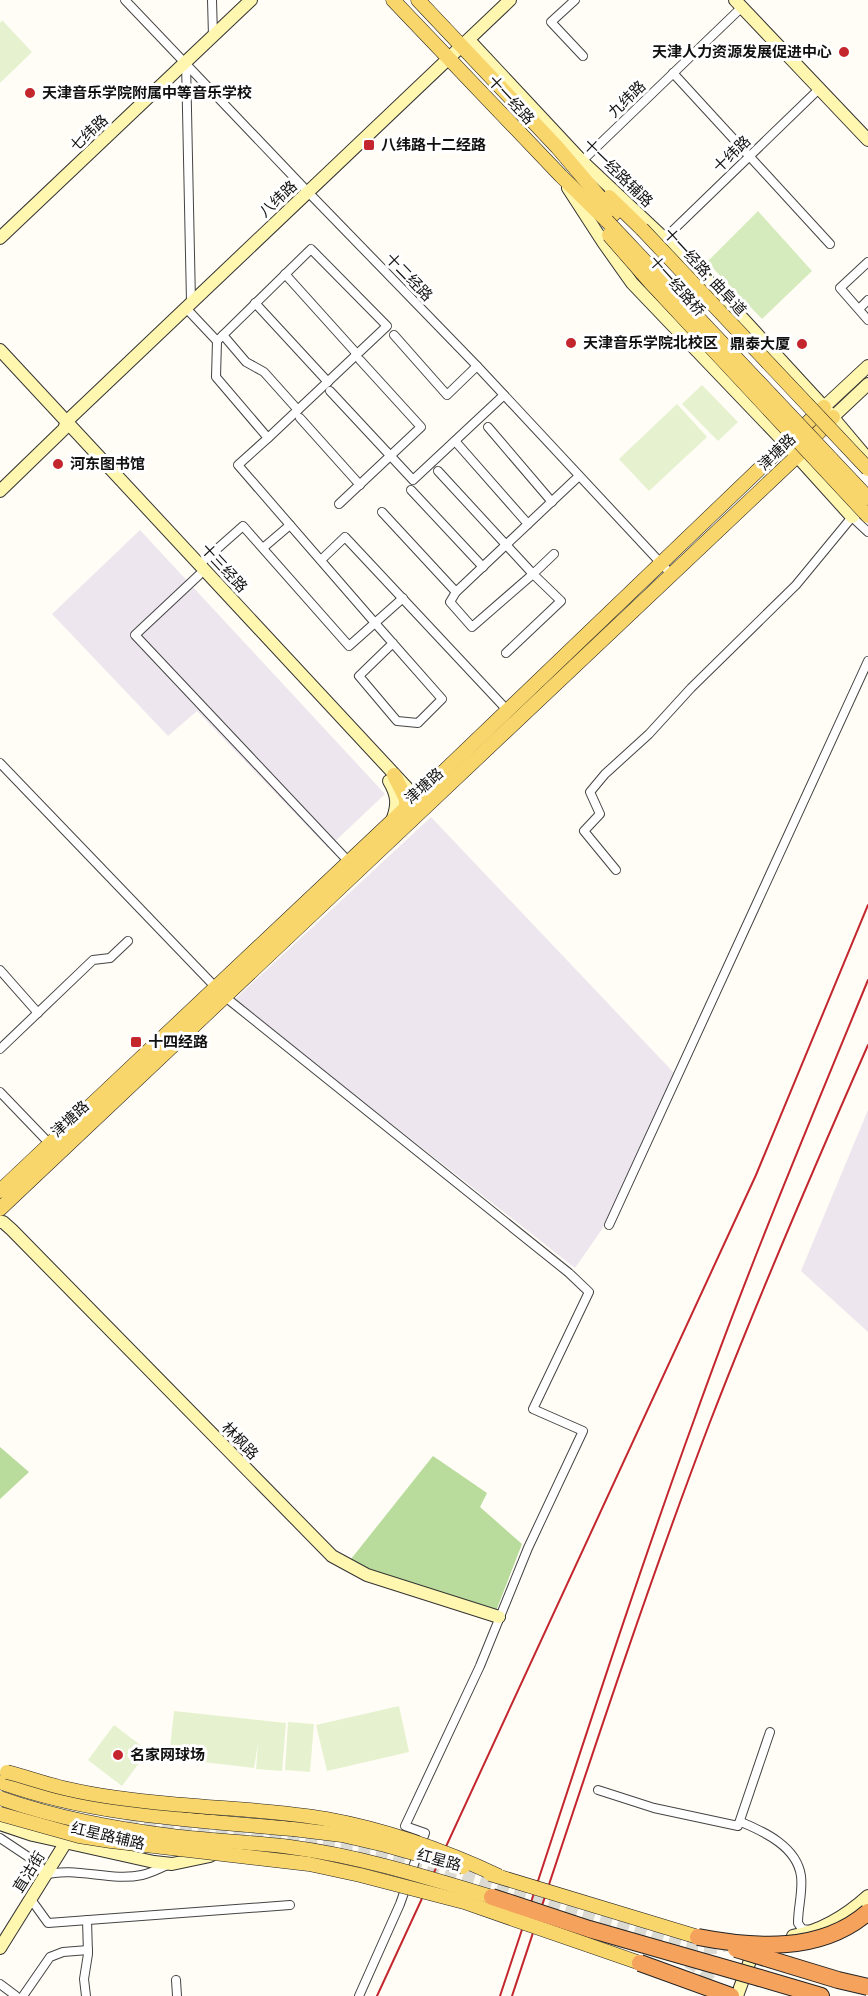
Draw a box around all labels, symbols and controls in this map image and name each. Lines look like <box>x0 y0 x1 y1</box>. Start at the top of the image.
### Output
place label: 天津人力资源发展促进中心 <box>652 42 832 61</box>
marker: 天津人力资源发展促进中心 <box>837 45 851 59</box>
street label: 十一经路 <box>484 71 539 128</box>
street label: 九纬路 <box>604 76 649 121</box>
place label: 天津音乐学院附属中等音乐学校 <box>42 83 252 102</box>
marker: 天津音乐学院附属中等音乐学校 <box>23 86 37 100</box>
street label: 七纬路 <box>66 110 112 155</box>
street label: 十纬路 <box>709 131 754 176</box>
place label: 八纬路十二经路 <box>381 135 486 154</box>
street label: 十一经路辅路 <box>579 135 657 211</box>
marker: 八纬路十二经路 <box>362 138 376 152</box>
street label: 八纬路 <box>255 176 301 221</box>
street label: 十一经路; 曲阜道 <box>660 224 751 319</box>
street label: 十二经路 <box>382 248 437 305</box>
street label: 十一经路桥 <box>645 251 710 320</box>
place label: 天津音乐学院北校区 <box>583 333 718 352</box>
place label: 鼎泰大厦 <box>730 334 790 353</box>
marker: 天津音乐学院北校区 <box>564 336 578 350</box>
marker: 鼎泰大厦 <box>795 337 809 351</box>
street label: 津塘路 <box>754 429 799 474</box>
place label: 河东图书馆 <box>70 454 145 473</box>
marker: 河东图书馆 <box>51 457 65 471</box>
street label: 十三经路 <box>197 539 252 596</box>
street label: 津塘路 <box>401 764 447 808</box>
place label: 十四经路 <box>148 1032 208 1051</box>
marker: 十四经路 <box>129 1035 143 1049</box>
street label: 津塘路 <box>47 1096 93 1141</box>
street label: 林枫路 <box>218 1418 263 1463</box>
place label: 名家网球场 <box>130 1745 205 1764</box>
marker: 名家网球场 <box>111 1748 125 1762</box>
street label: 红星路辅路 <box>69 1818 147 1853</box>
street label: 红星路 <box>415 1845 463 1875</box>
street label: 直沽街 <box>9 1848 49 1896</box>

